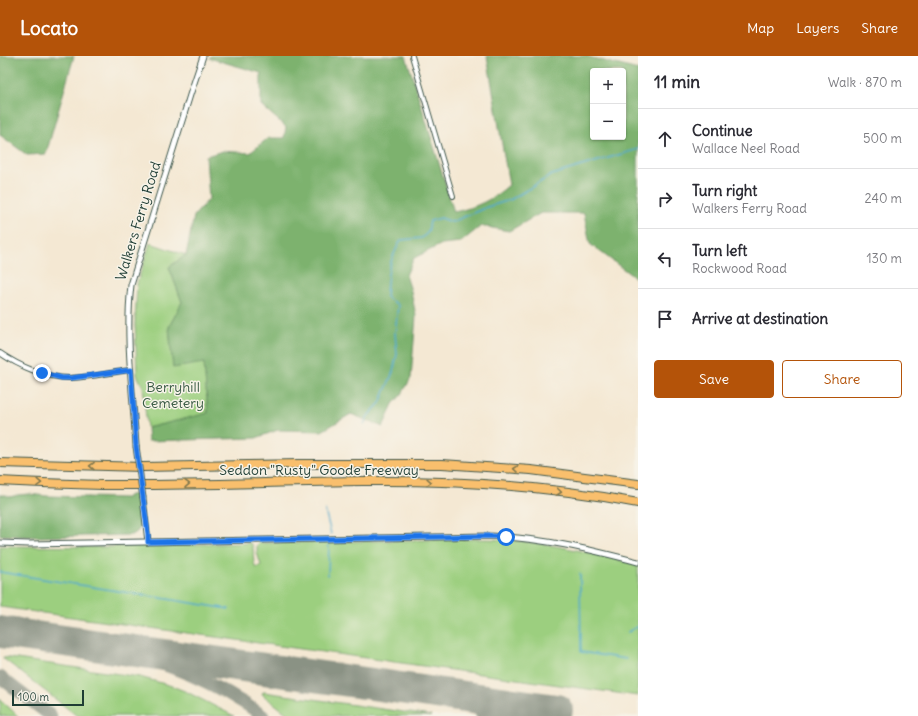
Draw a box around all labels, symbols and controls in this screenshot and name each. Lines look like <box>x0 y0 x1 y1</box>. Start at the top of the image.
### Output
text: Locato <box>20 16 78 40</box>
text: Map <box>747 19 774 37</box>
text: Layers <box>796 19 839 37</box>
text: Share <box>861 19 898 37</box>
map controls <box>590 68 626 140</box>
button: + <box>590 68 626 104</box>
text: 11 min <box>654 71 700 93</box>
text: Walk · 870 m <box>828 74 902 91</box>
button: − <box>590 104 626 140</box>
text: Continue <box>692 121 753 140</box>
icon: ahead <box>654 128 676 150</box>
text: 500 m <box>863 130 902 147</box>
text: Wallace Neel Road <box>692 140 800 157</box>
street label: Walkers Ferry Road <box>111 159 165 283</box>
text: Turn right <box>692 181 757 200</box>
icon: right <box>654 188 676 210</box>
text: 240 m <box>865 190 902 207</box>
text: Walkers Ferry Road <box>692 200 807 217</box>
text: Turn left <box>692 241 747 260</box>
icon: left <box>654 248 676 270</box>
text: 130 m <box>866 250 902 267</box>
text: Rockwood Road <box>692 260 787 277</box>
icon: arrive <box>654 308 676 330</box>
text: Arrive at destination <box>692 309 828 328</box>
button: Save <box>654 360 774 398</box>
button: Share <box>782 360 902 398</box>
route end <box>33 364 51 382</box>
park label: Berryhill Cemetery <box>142 378 204 412</box>
street label: Seddon "Rusty" Goode Freeway <box>219 461 419 479</box>
one-way arrow <box>89 462 95 470</box>
one-way arrow <box>513 465 519 474</box>
one-way arrow <box>36 478 42 487</box>
one-way arrow <box>426 478 432 486</box>
one-way arrow <box>184 480 190 488</box>
one-way arrow <box>556 487 562 496</box>
route start <box>497 528 515 546</box>
scale bar <box>12 688 84 707</box>
text: 100 m <box>18 690 49 704</box>

